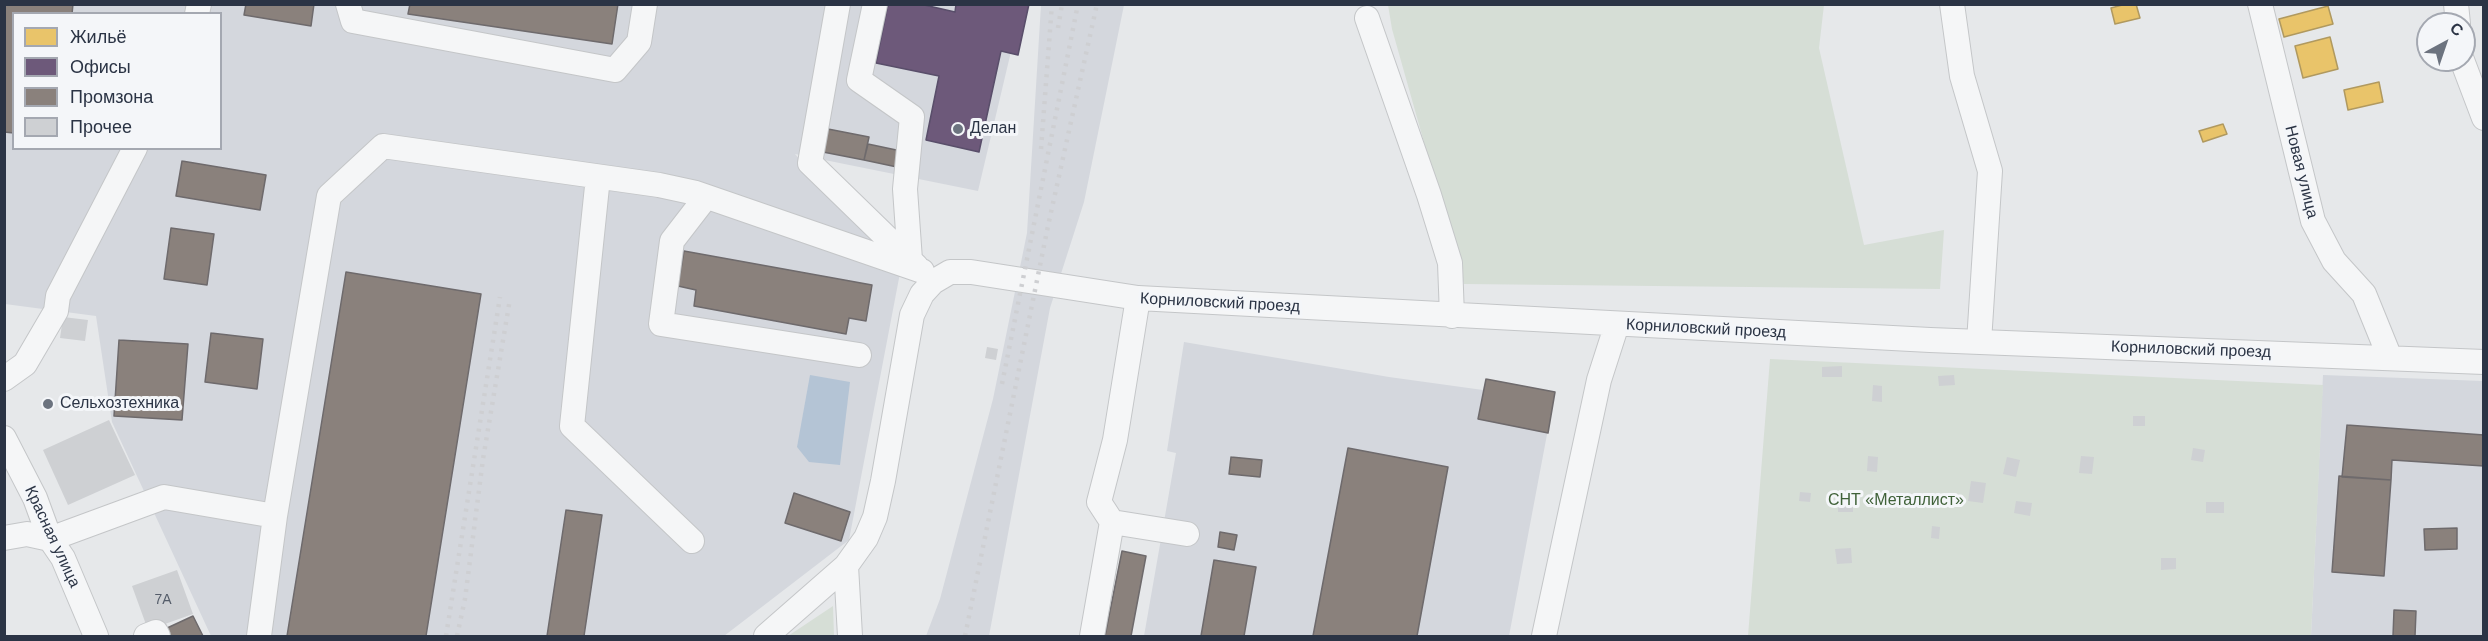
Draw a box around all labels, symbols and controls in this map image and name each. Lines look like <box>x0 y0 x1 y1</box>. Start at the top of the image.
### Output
legend <box>12 12 222 150</box>
north arrow <box>2416 12 2476 72</box>
text: С <box>2447 19 2466 40</box>
text: Жильё <box>70 27 127 47</box>
text: Офисы <box>70 57 131 77</box>
text: Промзона <box>70 87 153 107</box>
text: Прочее <box>70 117 132 137</box>
place label: Делан <box>970 119 1016 139</box>
marker: Делан <box>951 122 965 136</box>
street label: Новая улица <box>2280 124 2322 220</box>
street label: Корниловский проезд <box>1139 289 1301 317</box>
street label: Корниловский проезд <box>1625 315 1787 343</box>
street label: Корниловский проезд <box>2111 338 2271 362</box>
place label: Сельхозтехника <box>60 394 179 414</box>
marker: Сельхозтехника <box>41 397 55 411</box>
street label: Красная улица <box>20 483 84 591</box>
park label: СНТ «Металлист» <box>1828 491 1964 511</box>
house number: 7А <box>154 592 172 608</box>

